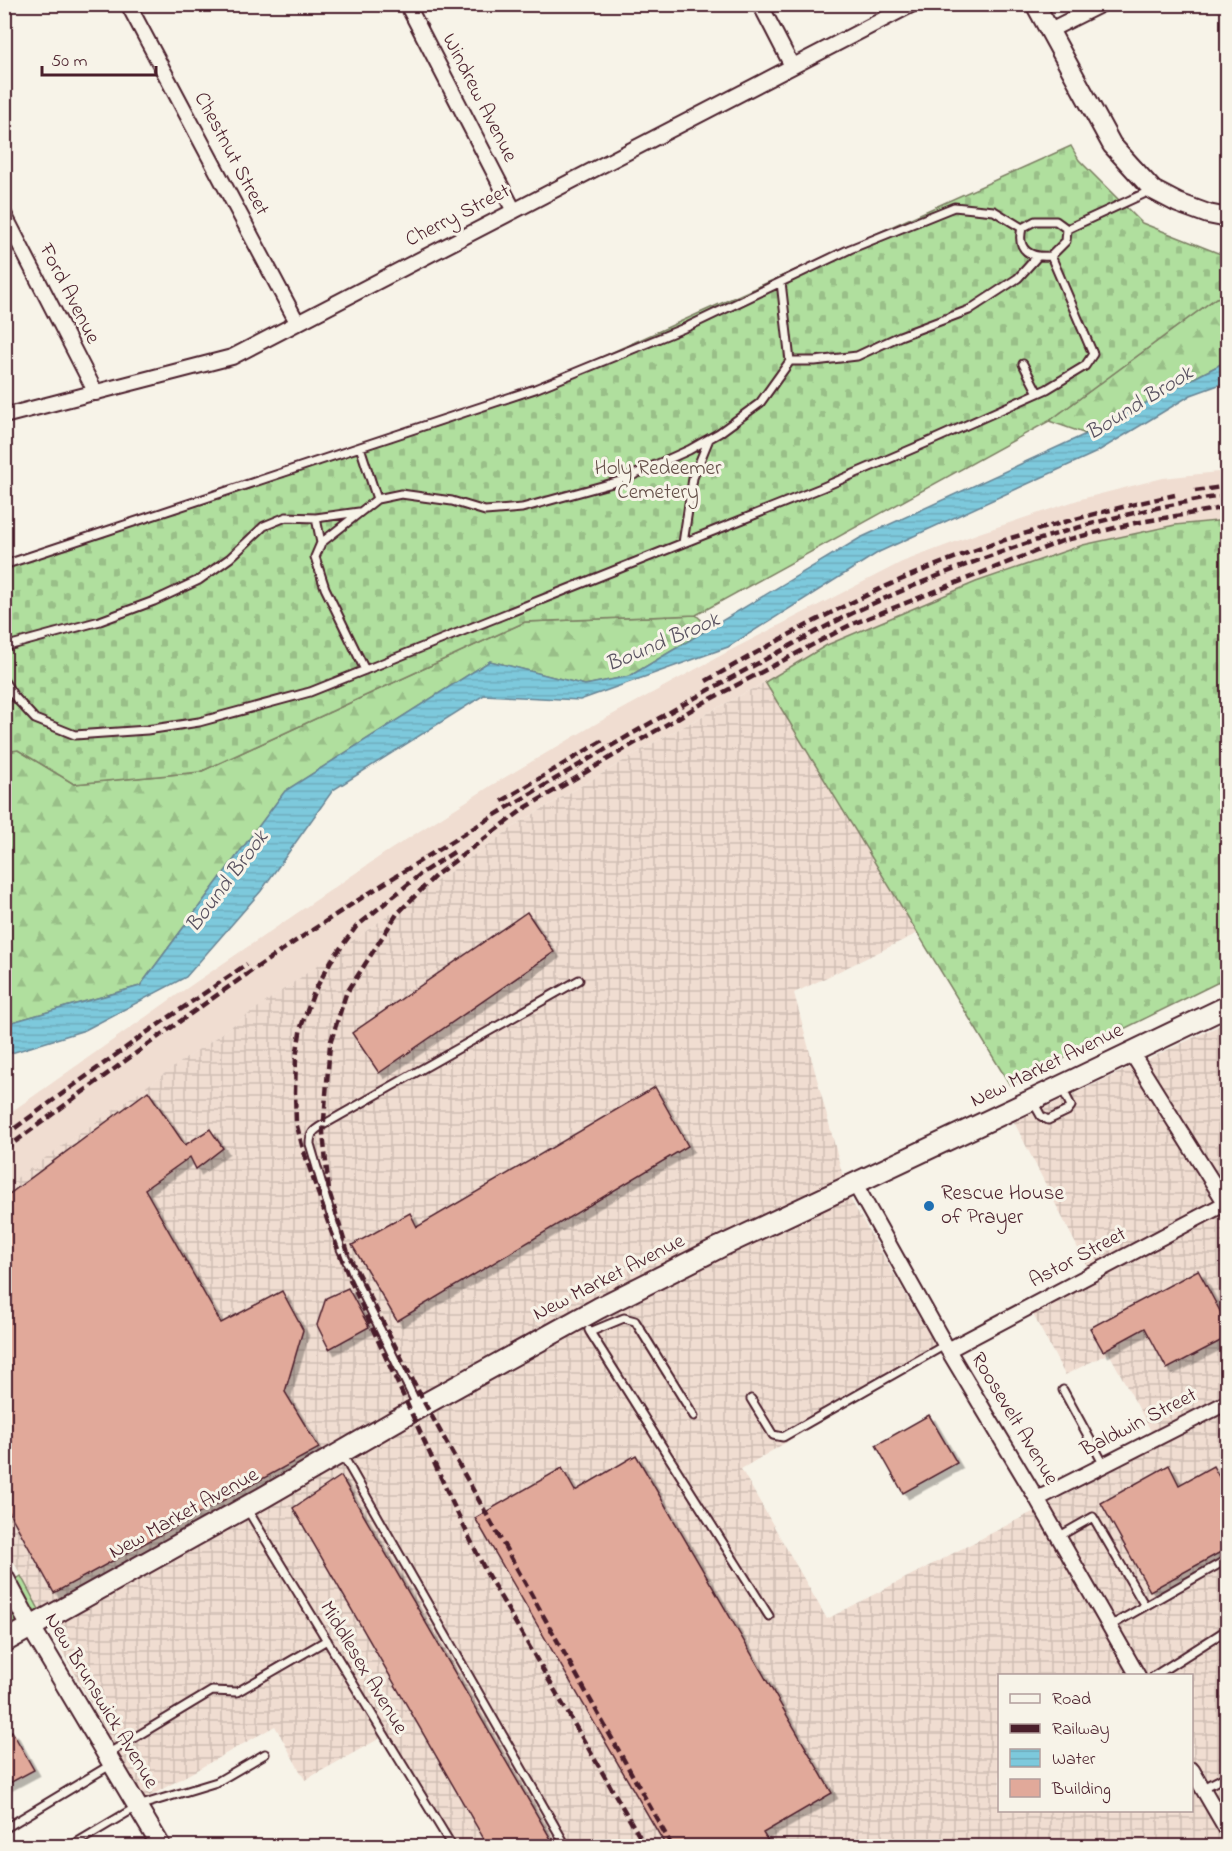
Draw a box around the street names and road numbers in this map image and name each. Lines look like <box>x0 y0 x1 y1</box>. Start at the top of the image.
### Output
street label: Windrew Avenue <box>434 28 525 168</box>
street label: Chestnut Street <box>186 87 276 221</box>
street label: Cherry Street <box>401 177 516 257</box>
street label: Ford Avenue <box>30 238 107 350</box>
street label: New Market Avenue <box>965 1016 1129 1116</box>
street label: Astor Street <box>1024 1220 1132 1296</box>
street label: New Market Avenue <box>528 1226 691 1329</box>
street label: Roosevelt Avenue <box>962 1347 1066 1492</box>
street label: Baldwin Street <box>1075 1381 1202 1466</box>
street label: New Market Avenue <box>104 1460 265 1568</box>
street label: Middlesex Avenue <box>311 1596 415 1741</box>
street label: New Brunswick Avenue <box>37 1607 166 1795</box>

